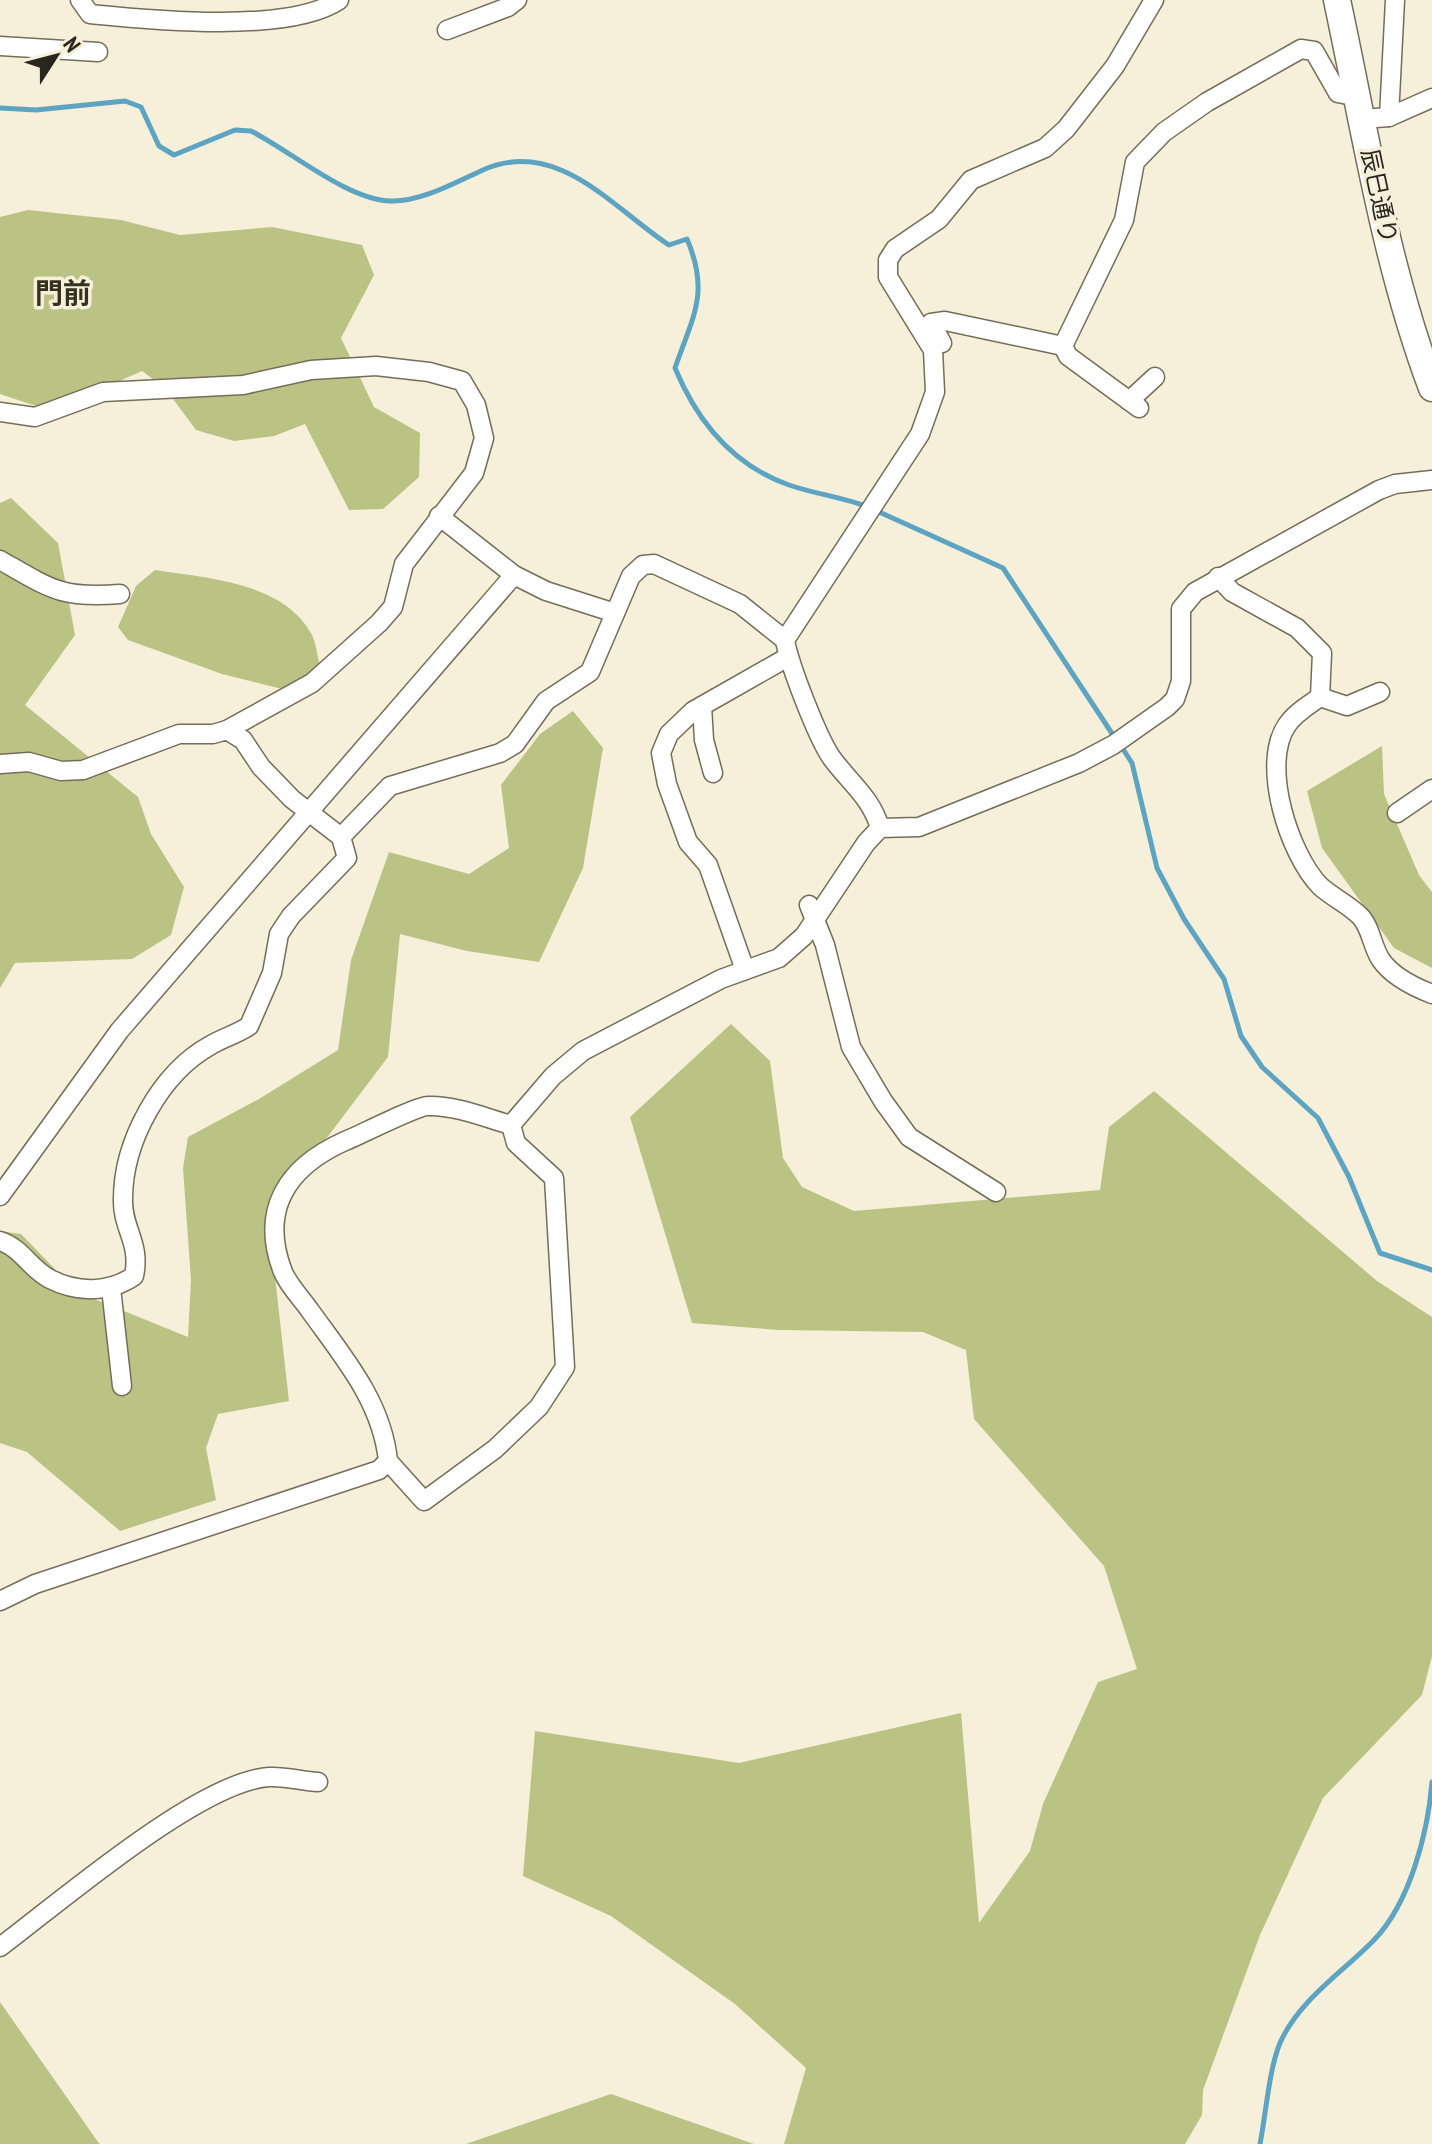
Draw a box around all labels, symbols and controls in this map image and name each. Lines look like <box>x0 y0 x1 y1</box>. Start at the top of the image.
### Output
north arrow <box>16 16 96 96</box>
text: N <box>57 31 87 57</box>
street label: 辰巳通り <box>1354 146 1405 246</box>
district label: 門前 <box>35 274 91 311</box>

